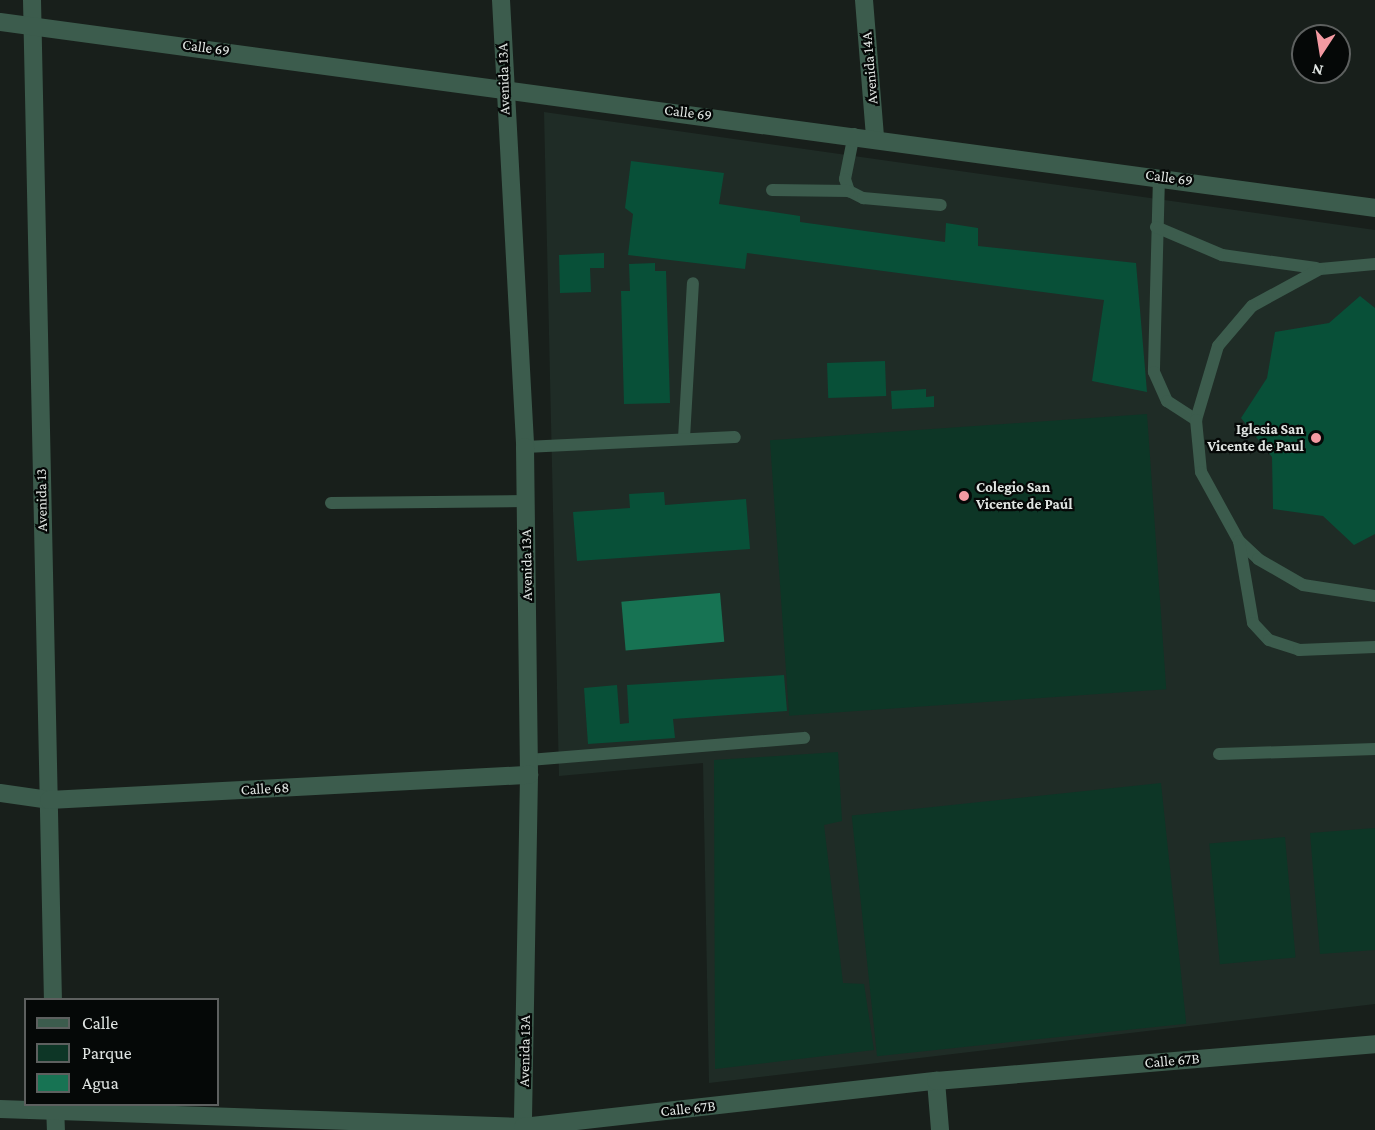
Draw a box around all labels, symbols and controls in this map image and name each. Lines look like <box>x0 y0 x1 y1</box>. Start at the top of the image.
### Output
north arrow <box>1291 24 1351 84</box>
street label: Avenida 14A <box>858 31 882 105</box>
street label: Calle 69 <box>181 36 231 60</box>
street label: Avenida 13A <box>494 43 514 115</box>
text: N <box>1310 61 1325 80</box>
street label: Calle 69 <box>663 101 713 125</box>
street label: Calle 69 <box>1144 166 1194 190</box>
place label: Iglesia San Vicente de Paul <box>1207 420 1304 455</box>
marker: Iglesia San Vicente de Paul <box>1309 431 1323 445</box>
street label: Avenida 13 <box>32 468 52 532</box>
place label: Colegio San Vicente de Paúl <box>976 478 1073 513</box>
marker: Colegio San Vicente de Paúl <box>957 489 971 503</box>
street label: Avenida 13A <box>517 529 537 601</box>
street label: Calle 68 <box>240 779 290 799</box>
legend <box>24 998 219 1106</box>
text: Calle <box>82 1013 118 1033</box>
street label: Avenida 13A <box>515 1015 535 1087</box>
text: Parque <box>82 1043 132 1063</box>
street label: Calle 67B <box>1144 1050 1200 1072</box>
text: Agua <box>82 1073 119 1093</box>
street label: Calle 67B <box>660 1097 716 1121</box>

